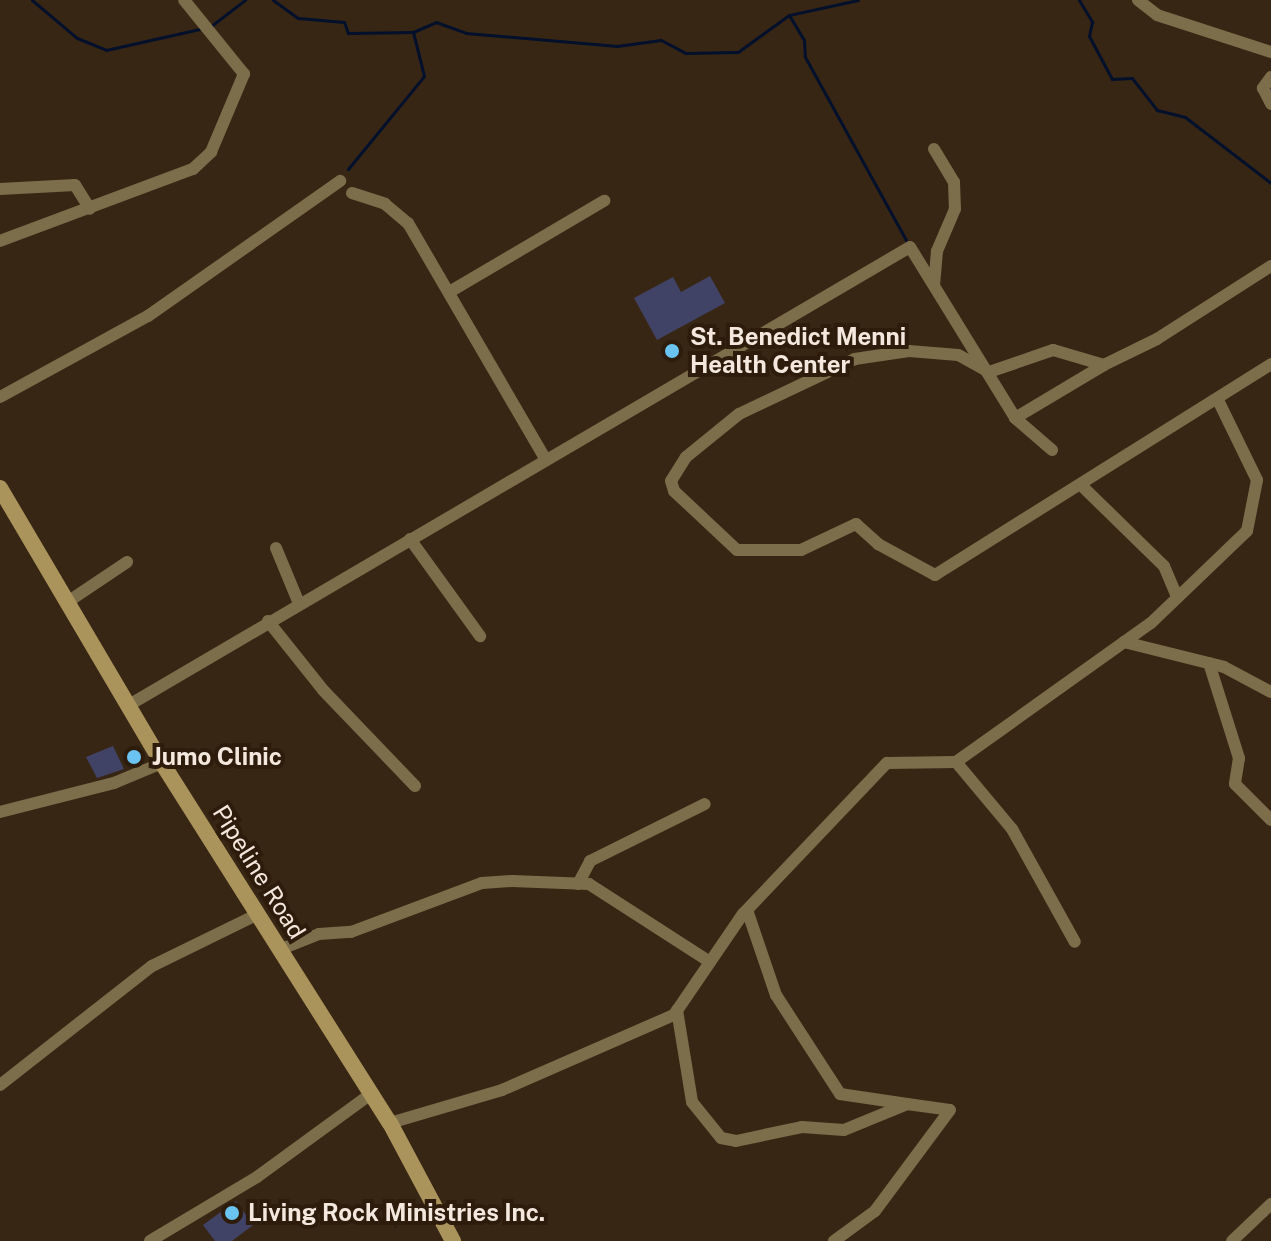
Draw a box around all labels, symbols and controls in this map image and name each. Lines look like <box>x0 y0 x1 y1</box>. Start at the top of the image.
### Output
place label: St. Benedict Menni Health Center <box>690 323 906 379</box>
marker: St. Benedict Menni Health Center <box>661 340 683 362</box>
place label: Jumo Clinic <box>152 743 282 771</box>
marker: Jumo Clinic <box>123 746 145 768</box>
street label: Pipeline Road <box>206 800 312 944</box>
place label: Living Rock Ministries Inc. <box>248 1199 545 1227</box>
marker: Living Rock Ministries Inc. <box>223 1204 241 1222</box>

